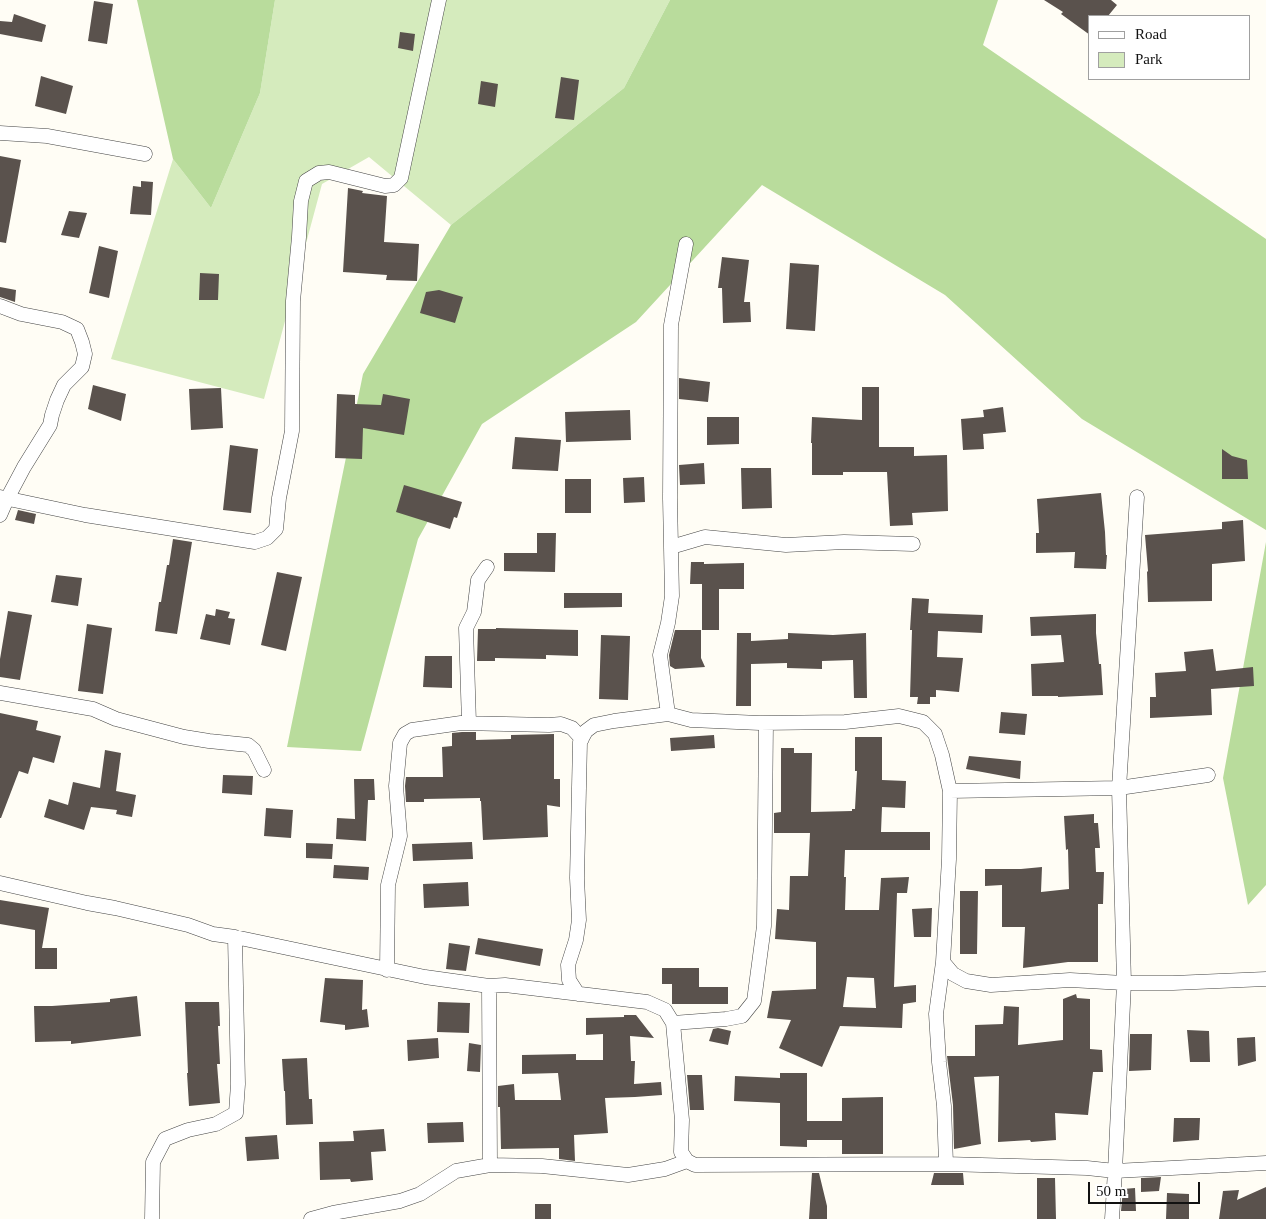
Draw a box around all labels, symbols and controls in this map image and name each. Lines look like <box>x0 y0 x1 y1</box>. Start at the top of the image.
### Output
legend <box>1088 15 1251 80</box>
text: Road <box>1135 26 1167 42</box>
text: Park <box>1135 51 1163 67</box>
scale bar <box>1091 1172 1204 1204</box>
text: 50 m <box>1096 1183 1126 1199</box>

